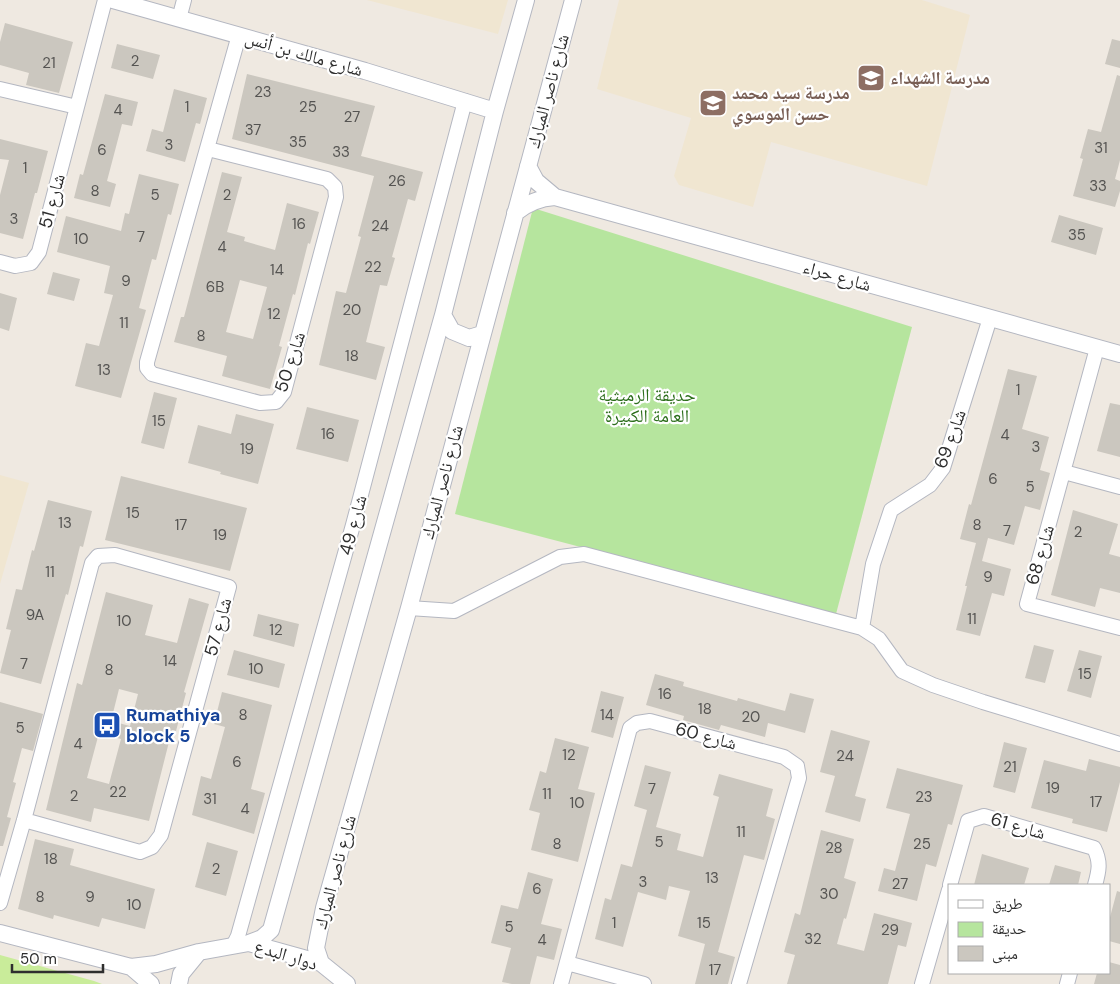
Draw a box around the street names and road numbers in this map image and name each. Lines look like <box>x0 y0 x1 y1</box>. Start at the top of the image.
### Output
street label: شارع مالك بن أنس <box>242 26 366 82</box>
street label: شارع ناصر المبارك <box>521 31 575 151</box>
street label: شارع 51 <box>33 171 71 231</box>
street label: شارع حراء <box>800 255 874 297</box>
street label: شارع 50 <box>269 329 311 395</box>
street label: شارع 69 <box>928 406 972 472</box>
street label: شارع ناصر المبارك <box>415 422 469 542</box>
street label: شارع 49 <box>333 492 373 558</box>
street label: شارع 68 <box>1020 522 1060 588</box>
street label: شارع 57 <box>199 595 237 659</box>
street label: شارع 60 <box>673 716 739 756</box>
street label: شارع 61 <box>988 807 1048 845</box>
street label: شارع ناصر المبارك <box>308 812 362 932</box>
street label: دوار البدع <box>252 934 320 976</box>

